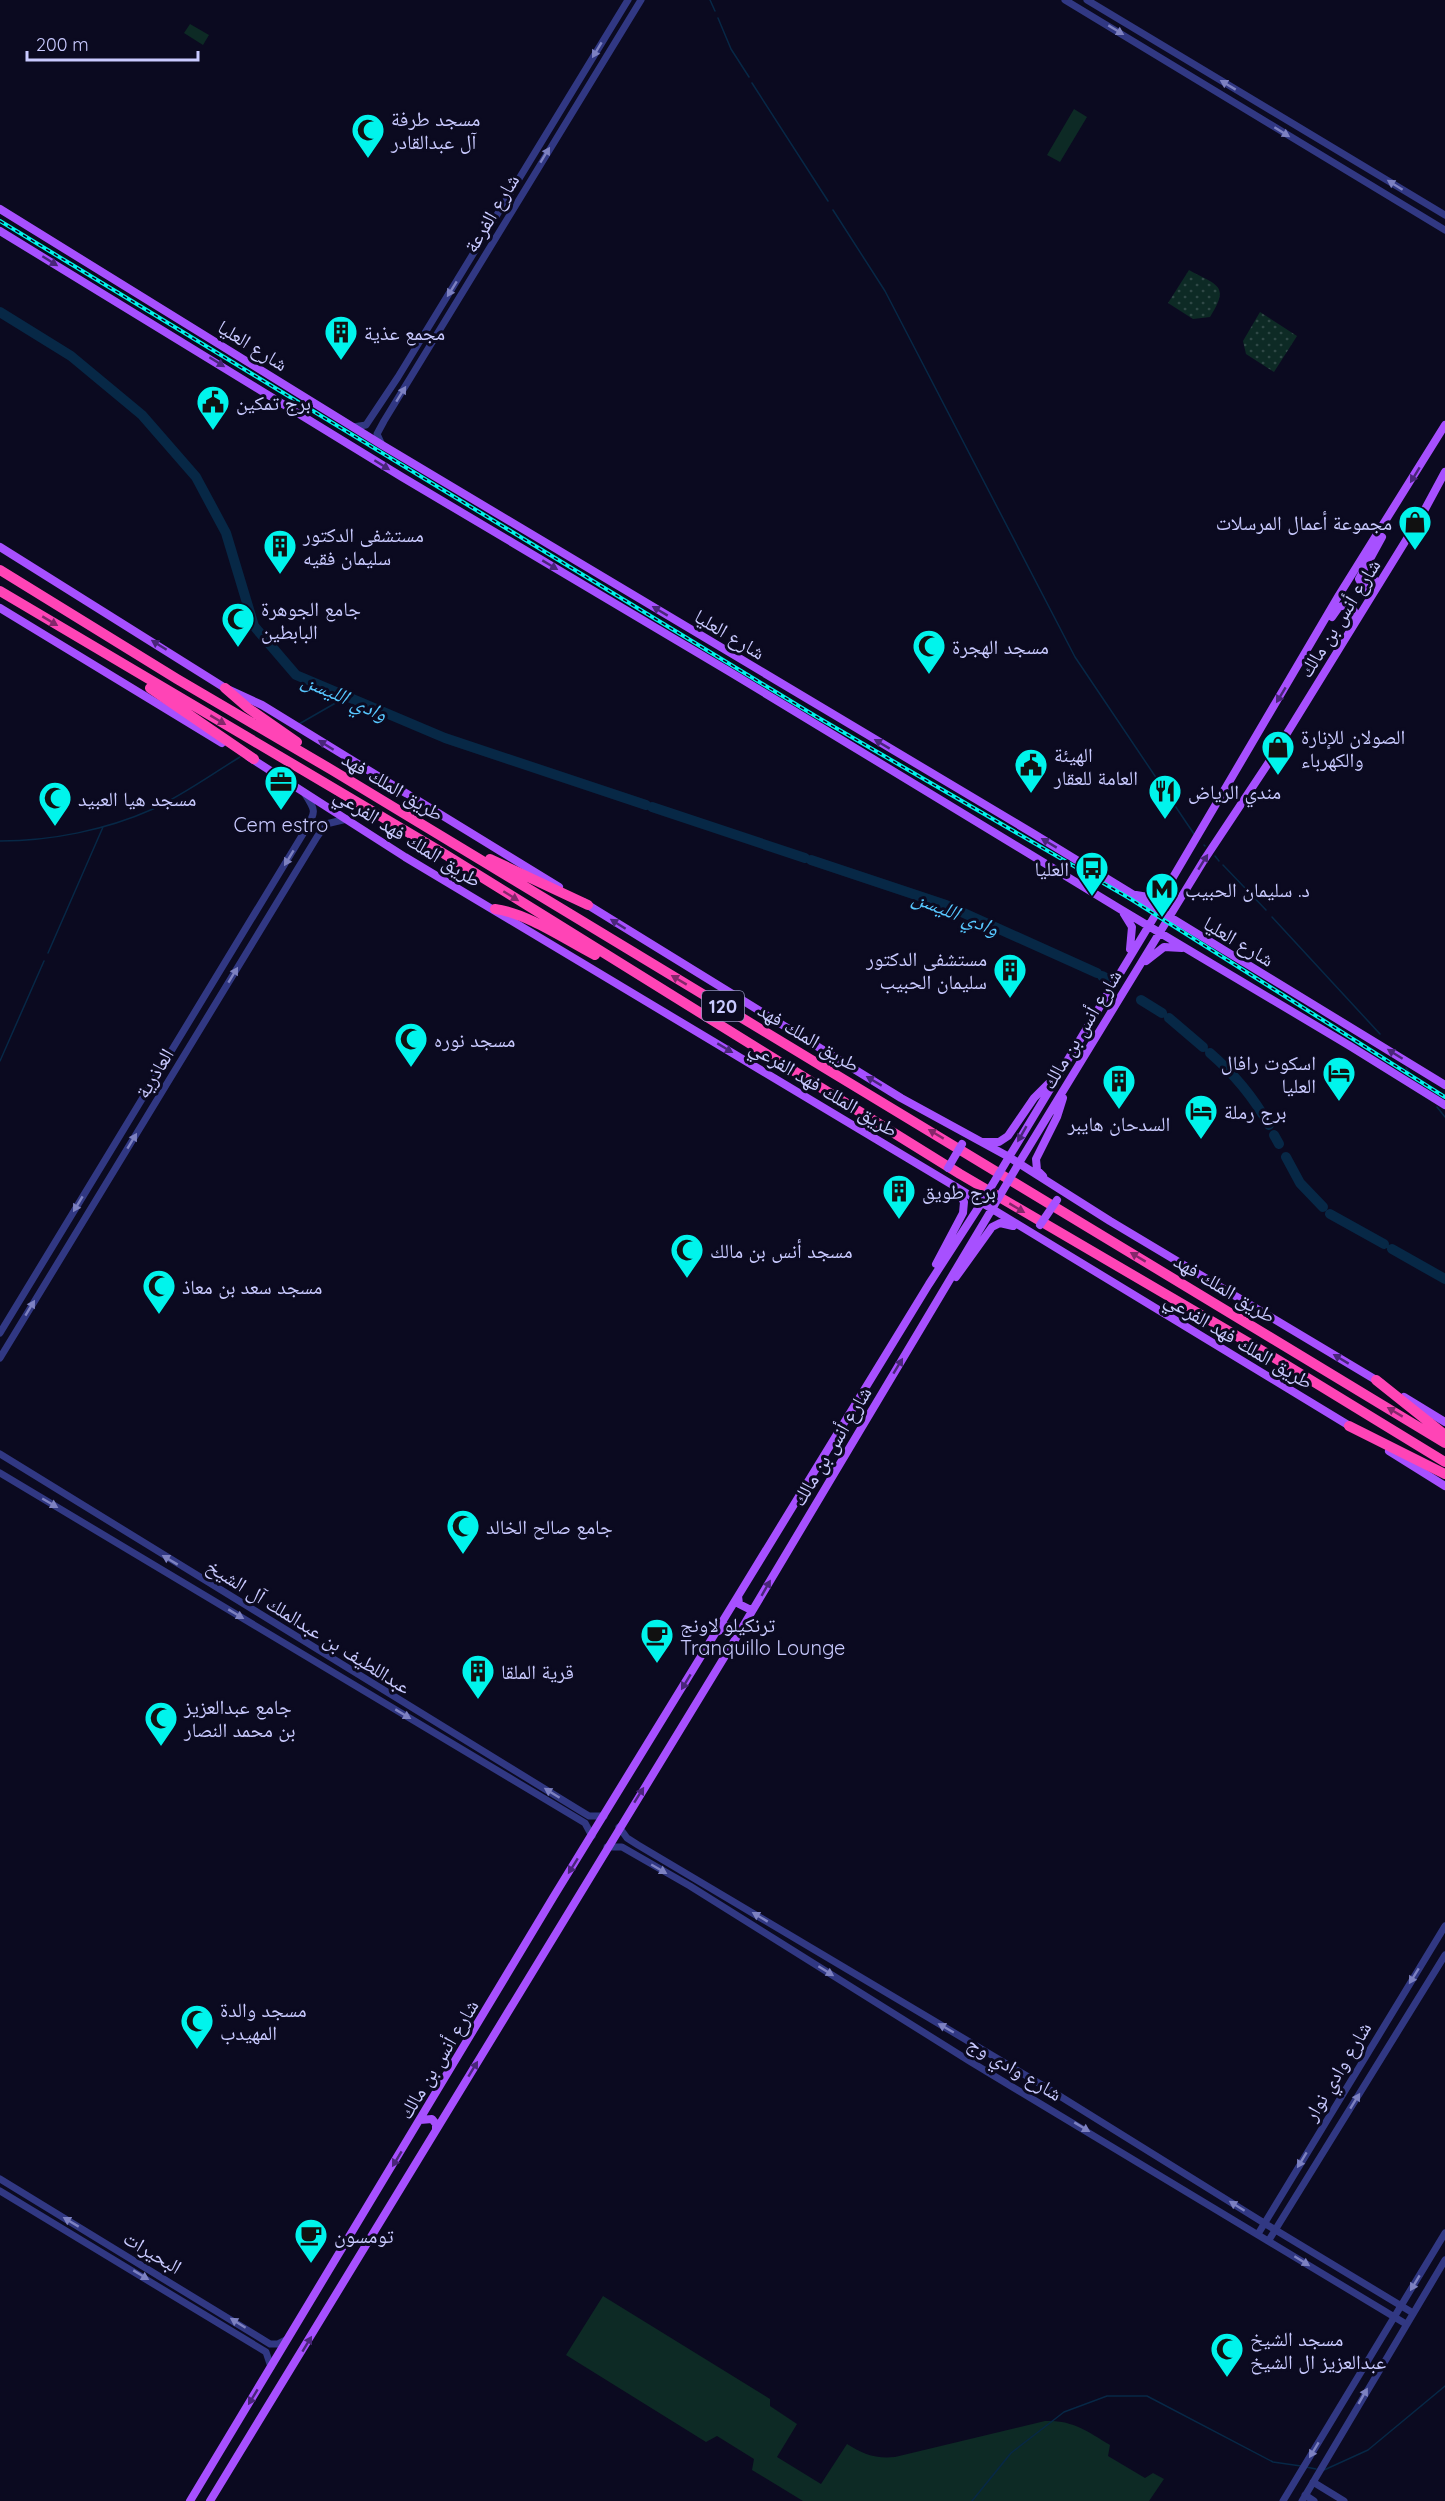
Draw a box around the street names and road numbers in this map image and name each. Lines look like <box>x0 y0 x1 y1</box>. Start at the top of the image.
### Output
street label: شارع الفرعة <box>458 169 525 257</box>
street label: شارع العليا <box>213 314 293 377</box>
street label: شارع أنس بن مالك <box>1293 554 1386 683</box>
street label: شارع العليا <box>690 603 770 666</box>
street label: طريق الملك فهد <box>338 746 448 826</box>
street label: طريق الملك فهد الفرعي <box>328 782 486 896</box>
street label: شارع العليا <box>1199 910 1279 973</box>
street label: شارع أنس بن مالك <box>1035 965 1127 1094</box>
road number: 120 <box>702 991 744 1021</box>
street label: طريق الملك فهد <box>754 997 864 1077</box>
street label: طريق الملك فهد الفرعي <box>743 1034 903 1146</box>
street label: العاذرية <box>129 1043 179 1103</box>
street label: طريق الملك فهد <box>1170 1248 1280 1328</box>
street label: طريق الملك فهد الفرعي <box>1158 1286 1318 1398</box>
street label: شارع أنس بن مالك <box>785 1382 877 1511</box>
street label: عبداللطيف بن عبدالملك آل الشيخ <box>202 1553 416 1700</box>
street label: شارع أنس بن مالك <box>392 1995 484 2124</box>
street label: شارع وادي نوار <box>1297 2017 1380 2128</box>
street label: شارع وادي وج <box>961 2030 1067 2109</box>
street label: البحيرات <box>119 2225 187 2279</box>

